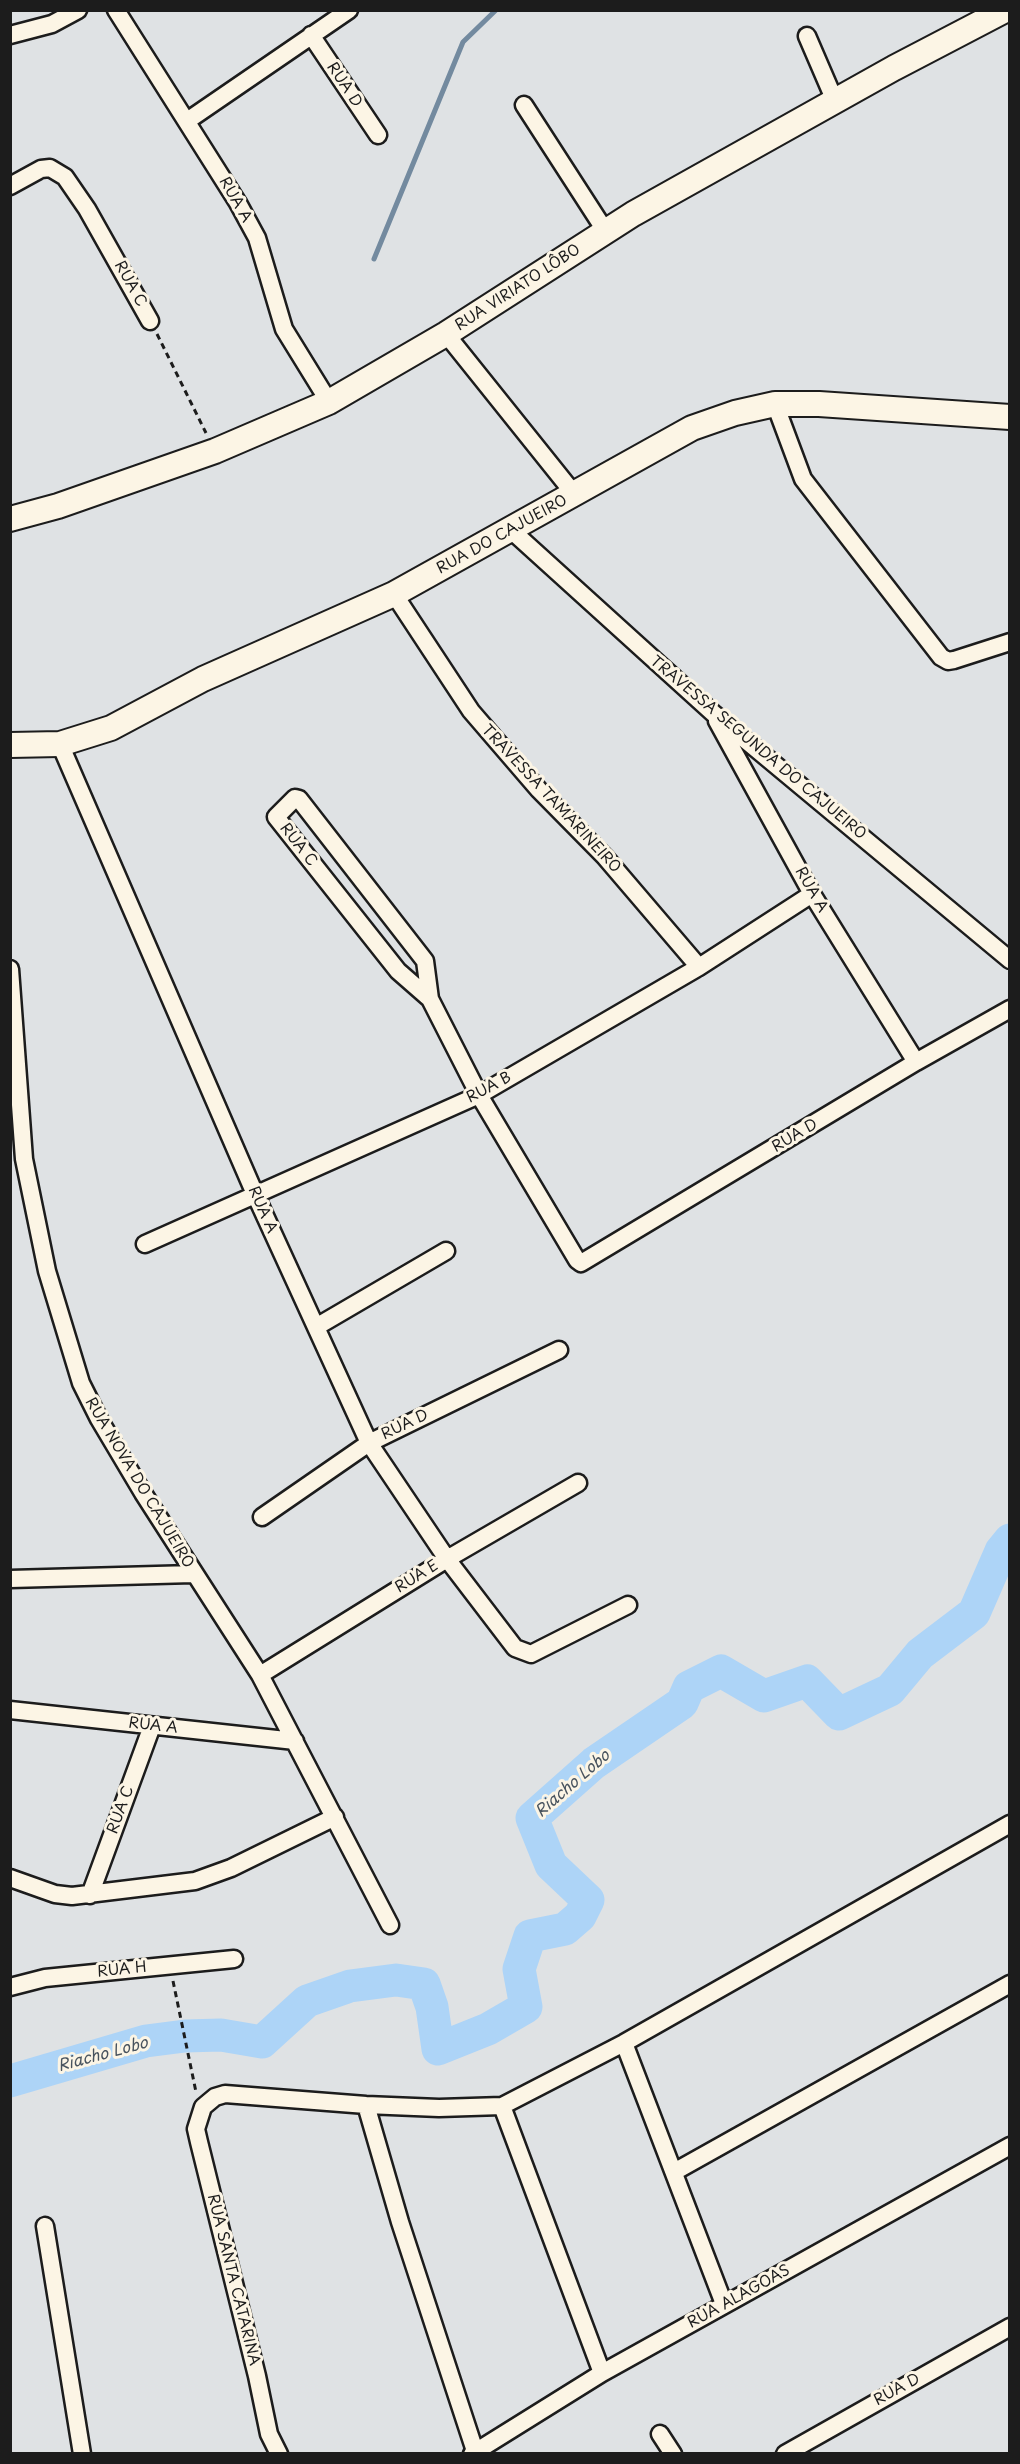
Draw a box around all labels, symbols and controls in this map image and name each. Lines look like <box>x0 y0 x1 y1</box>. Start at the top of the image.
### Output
street label: RUA D <box>323 59 365 111</box>
street label: RUA A <box>215 174 255 226</box>
street label: RUA VIRIATO LÔBO <box>452 241 584 335</box>
street label: RUA C <box>110 258 150 310</box>
street label: RUA DO CAJUEIRO <box>434 492 570 578</box>
street label: TRAVESSA SEGUNDA DO CAJUEIRO <box>646 652 870 844</box>
street label: TRAVESSA TAMARINEIRO <box>478 721 624 877</box>
street label: RUA C <box>276 820 320 870</box>
street label: RUA A <box>791 864 831 916</box>
street label: RUA B <box>464 1069 514 1107</box>
street label: RUA D <box>769 1115 821 1157</box>
street label: RUA A <box>244 1184 280 1236</box>
street label: RUA NOVA DO CAJUEIRO <box>81 1395 197 1571</box>
street label: RUA D <box>379 1406 431 1444</box>
street label: RUA E <box>392 1557 442 1597</box>
street label: RUA A <box>127 1714 179 1738</box>
water label: Riacho Lobo <box>532 1746 614 1822</box>
street label: RUA C <box>104 1784 138 1836</box>
street label: RUA H <box>96 1958 148 1982</box>
water label: Riacho Lobo <box>56 2034 150 2076</box>
street label: RUA SANTA CATARINA <box>203 2192 263 2368</box>
street label: RUA ALAGOAS <box>685 2261 793 2333</box>
street label: RUA D <box>871 2370 923 2410</box>

